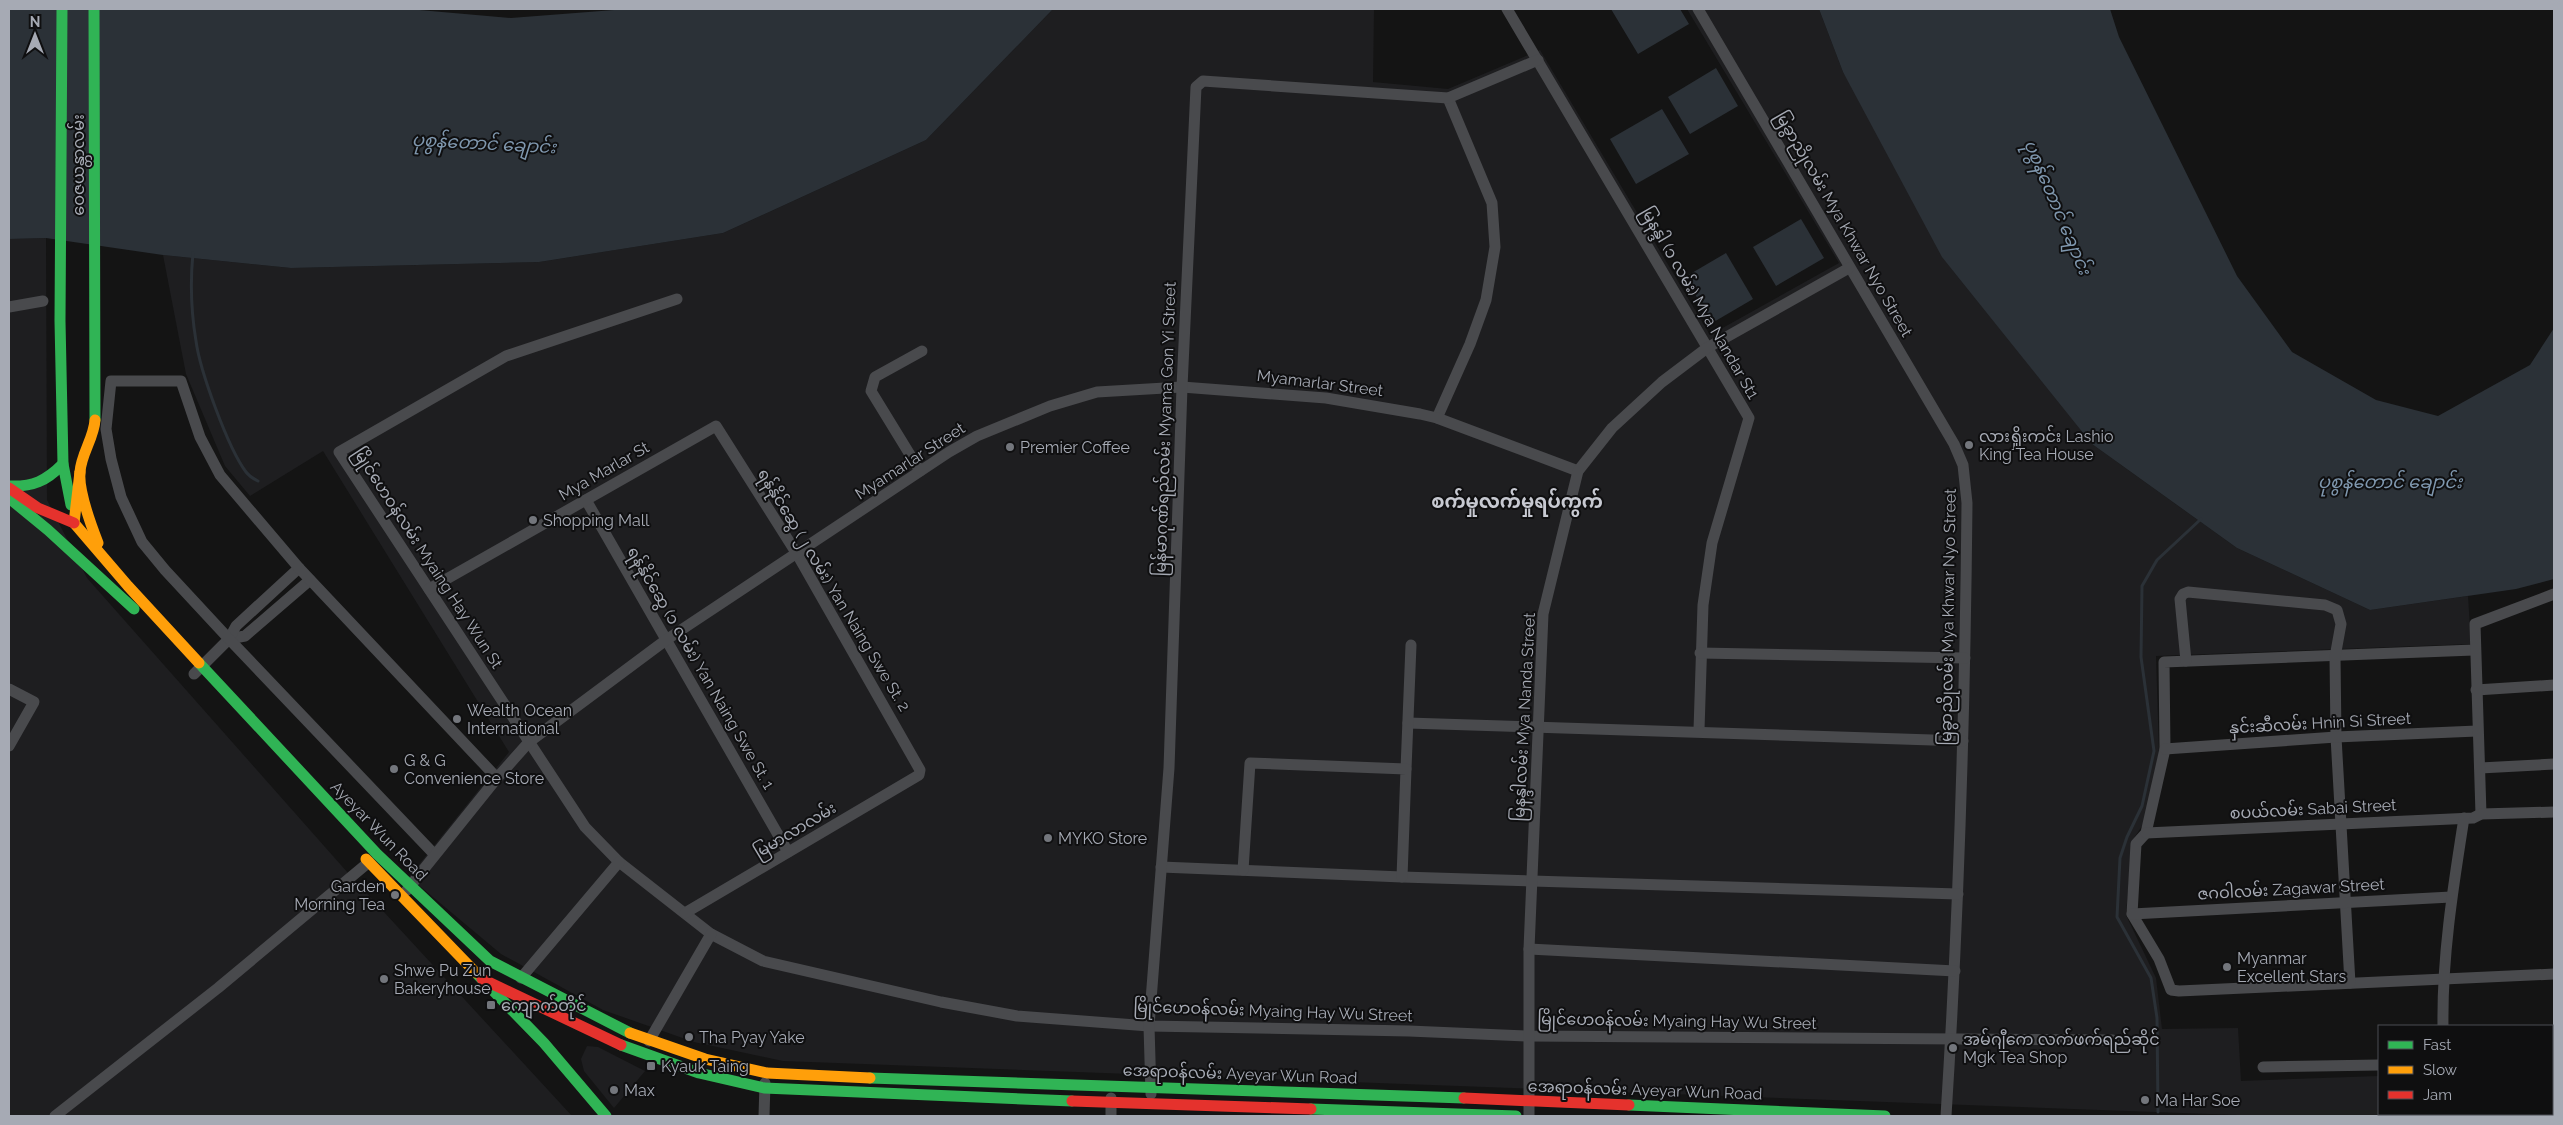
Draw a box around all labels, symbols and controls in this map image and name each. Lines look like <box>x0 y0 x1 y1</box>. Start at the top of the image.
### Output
north arrow <box>10 10 60 60</box>
text: N <box>30 14 40 30</box>
street label: မြခွာညိုလမ်း Mya Khwar Nyo Street <box>1768 107 1919 343</box>
street label: ဝေဇယန္တာလမ်း <box>67 114 92 216</box>
water label: ပုစွန်တောင် ချောင်း <box>411 127 558 162</box>
water label: ပုစွန်တောင် ချောင်း <box>2016 136 2098 281</box>
street label: မြနန္ဒါ (၁ လမ်း) Mya Nandar St1 <box>1633 203 1765 405</box>
street label: မြန်မာဂုဏ်ရည်လမ်း Myama Gon Yi Street <box>1148 281 1185 577</box>
street label: Myamarlar Street <box>1256 366 1385 400</box>
street label: Myamarlar Street <box>852 418 969 504</box>
place label: လားရှိုးကင်း Lashio King Tea House <box>1979 425 2114 464</box>
street label: Mya Marlar St <box>556 437 653 504</box>
place label: Premier Coffee <box>1020 438 1130 457</box>
marker: လားရှိုးကင်း Lashio King Tea House <box>1963 439 1975 451</box>
marker: Premier Coffee <box>1004 441 1016 453</box>
street label: မြိုင်ဟေဝန်လမ်း Myaing Hay Wun St <box>346 443 509 675</box>
street label: ရန်နိုင်ဆွေ (၂ လမ်း) Yan Naing Swe St. 2 <box>750 464 916 717</box>
water label: ပုစွန်တောင် ချောင်း <box>2318 469 2464 497</box>
district label: စက်မှုလက်မှုရပ်ကွက် <box>1431 488 1603 517</box>
street label: မြခွာညိုလမ်း Mya Khwar Nyo Street <box>1934 488 1964 746</box>
place label: Shopping Mall <box>543 511 650 530</box>
marker: Shopping Mall <box>527 514 539 526</box>
street label: ရန်နိုင်ဆွေ (၁ လမ်း) Yan Naing Swe St. 1 <box>619 542 780 795</box>
street label: မြနန္ဒါလမ်း Mya Nanda Street <box>1507 611 1543 822</box>
place label: Wealth Ocean International <box>467 701 572 738</box>
street label: နှင်းဆီလမ်း Hnin Si Street <box>2228 707 2412 742</box>
marker: Wealth Ocean International <box>451 713 463 725</box>
place label: G & G Convenience Store <box>404 751 544 788</box>
marker: G & G Convenience Store <box>388 763 400 775</box>
street label: Ayeyar Wun Road <box>327 777 431 885</box>
street label: စပယ်လမ်း Sabai Street <box>2229 793 2398 823</box>
street label: မြမာလာလမ်း <box>750 796 841 865</box>
place label: MYKO Store <box>1058 829 1147 848</box>
marker: MYKO Store <box>1042 832 1054 844</box>
street label: ဇဂဝါလမ်း Zagawar Street <box>2197 873 2386 903</box>
place label: Garden Morning Tea <box>294 877 385 914</box>
marker: Garden Morning Tea <box>389 889 401 901</box>
place label: Myanmar Excellent Stars <box>2237 949 2347 986</box>
place label: Shwe Pu Zun Bakeryhouse <box>394 961 491 998</box>
marker: Myanmar Excellent Stars <box>2221 961 2233 973</box>
marker: Shwe Pu Zun Bakeryhouse <box>378 973 390 985</box>
place label: ကျောက်တိုင် <box>501 994 587 1020</box>
street label: မြိုင်ဟေဝန်လမ်း Myaing Hay Wu Street <box>1133 995 1414 1029</box>
marker: ကျောက်တိုင် <box>485 999 497 1011</box>
street label: မြိုင်ဟေဝန်လမ်း Myaing Hay Wu Street <box>1537 1007 1817 1037</box>
legend <box>2378 1025 2553 1115</box>
place label: Tha Pyay Yake <box>699 1028 805 1047</box>
place label: အမ်ဂျီကေ လက်ဖက်ရည်ဆိုင် Mgk Tea Shop <box>1963 1028 2160 1067</box>
marker: Tha Pyay Yake <box>683 1031 695 1043</box>
text: Fast <box>2423 1036 2451 1054</box>
marker: အမ်ဂျီကေ လက်ဖက်ရည်ဆိုင် Mgk Tea Shop <box>1947 1042 1959 1054</box>
place label: Kyauk Taing <box>661 1057 749 1076</box>
street label: အေရာဝန်လမ်း Ayeyar Wun Road <box>1122 1058 1358 1092</box>
marker: Kyauk Taing <box>645 1060 657 1072</box>
text: Slow <box>2423 1061 2457 1079</box>
street label: အေရာဝန်လမ်း Ayeyar Wun Road <box>1527 1074 1763 1108</box>
place label: Max <box>624 1081 655 1100</box>
marker: Max <box>608 1084 620 1096</box>
text: Jam <box>2423 1086 2452 1104</box>
place label: Ma Har Soe <box>2155 1091 2240 1110</box>
marker: Ma Har Soe <box>2139 1094 2151 1106</box>

